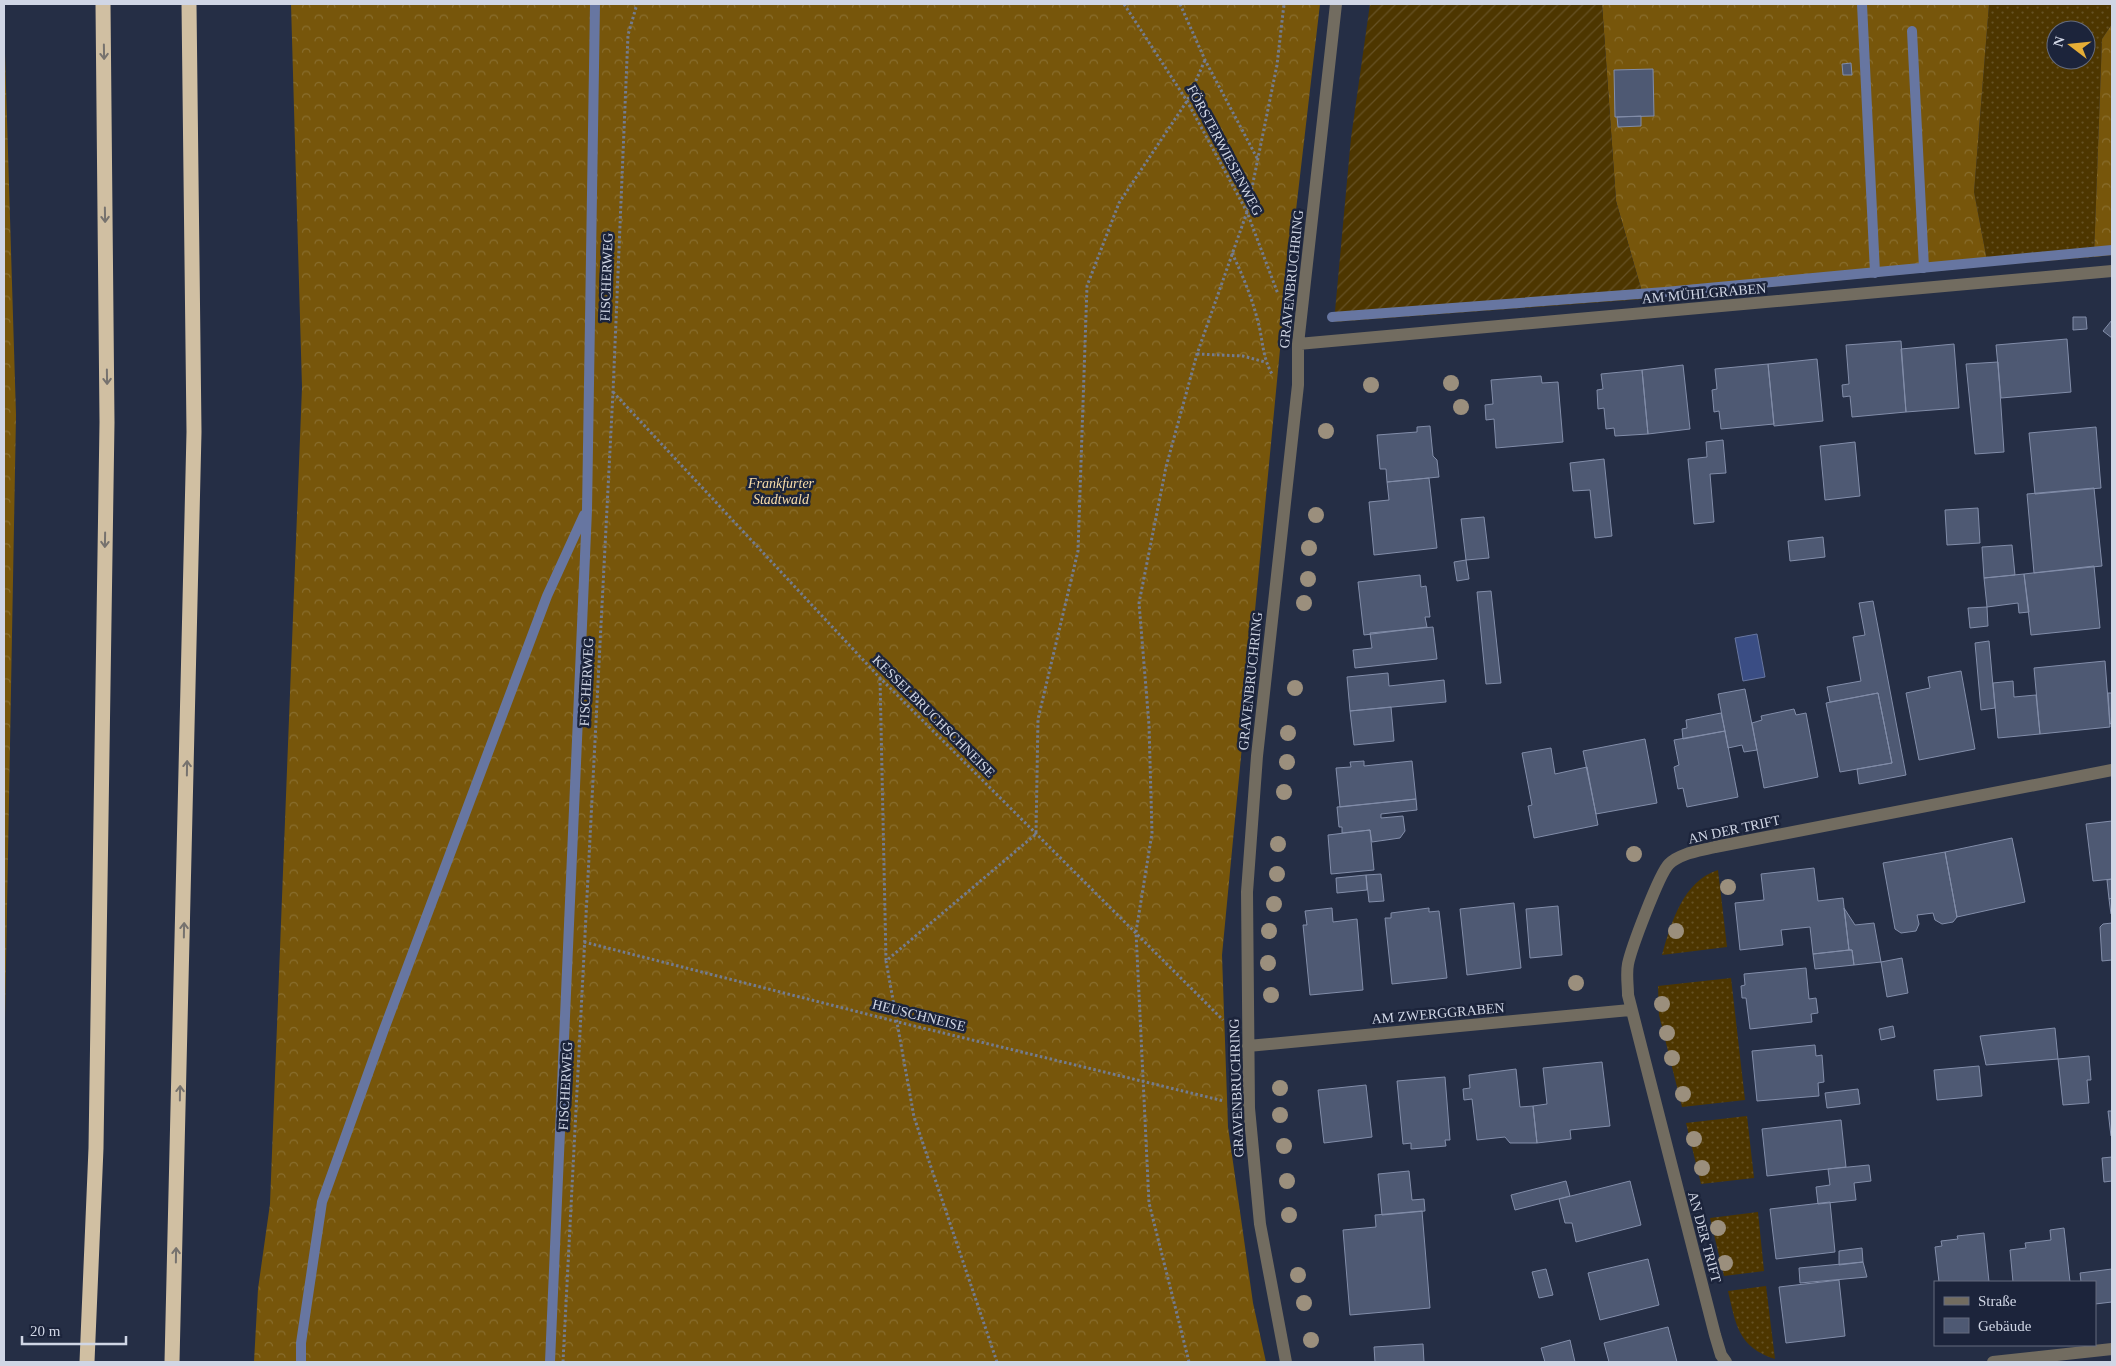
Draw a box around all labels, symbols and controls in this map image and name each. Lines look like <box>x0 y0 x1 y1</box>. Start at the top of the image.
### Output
north arrow <box>2046 20 2096 70</box>
text: N <box>2050 35 2068 48</box>
one-way arrow <box>99 44 109 60</box>
street label: FÖRSTERWIESENWEG <box>1184 82 1266 218</box>
one-way arrow <box>100 206 110 223</box>
street label: GRAVENBRUCHRING <box>1277 209 1306 349</box>
street label: FISCHERWEG <box>597 232 616 322</box>
street label: AM MÜHLGRABEN <box>1641 280 1767 306</box>
one-way arrow <box>102 369 112 385</box>
park label: Frankfurter Stadtwald <box>747 476 815 507</box>
one-way arrow <box>100 532 110 548</box>
street label: GRAVENBRUCHRING <box>1236 611 1265 751</box>
street label: FISCHERWEG <box>577 637 596 727</box>
street label: KESSELBRUCHSCHNEISE <box>869 652 998 781</box>
one-way arrow <box>183 760 192 776</box>
street label: AN DER TRIFT <box>1687 812 1782 847</box>
one-way arrow <box>179 923 189 939</box>
street label: HEUSCHNEISE <box>871 997 967 1034</box>
street label: AM ZWERGGRABEN <box>1371 1000 1505 1027</box>
street label: GRAVENBRUCHRING <box>1227 1018 1246 1158</box>
street label: FISCHERWEG <box>556 1041 575 1131</box>
one-way arrow <box>175 1085 185 1102</box>
street label: AN DER TRIFT <box>1685 1190 1724 1285</box>
one-way arrow <box>171 1248 181 1264</box>
legend <box>1934 1281 2096 1346</box>
text: Straße <box>1978 1293 2017 1309</box>
scale bar <box>22 1314 126 1346</box>
text: Gebäude <box>1978 1318 2032 1334</box>
text: 20 m <box>30 1323 61 1339</box>

